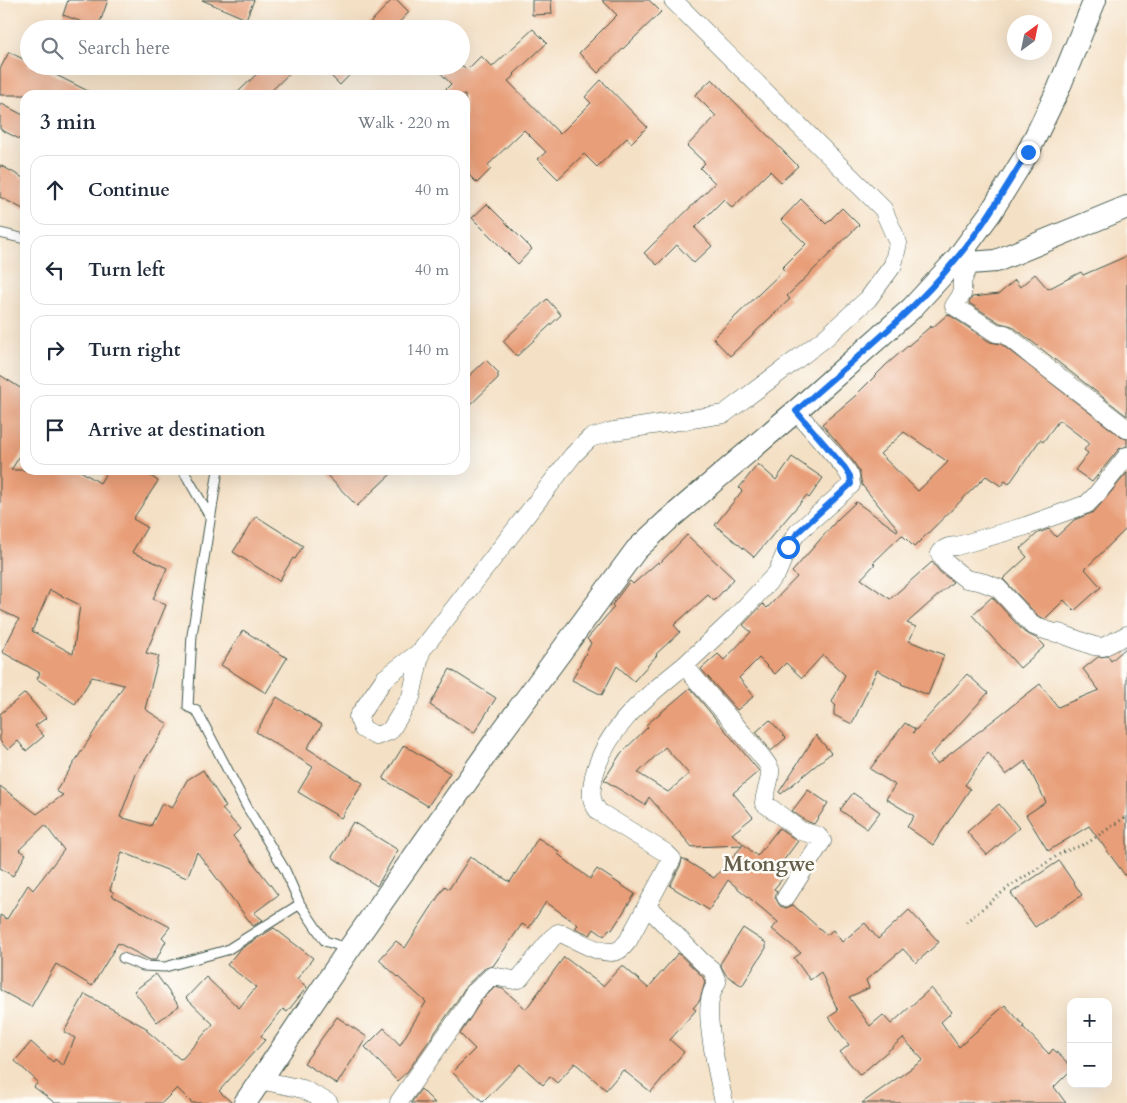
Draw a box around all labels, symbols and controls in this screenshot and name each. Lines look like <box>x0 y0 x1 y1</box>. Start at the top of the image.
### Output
north arrow <box>1007 15 1052 60</box>
search box <box>20 20 470 75</box>
icon: search <box>38 34 66 62</box>
text: Search here <box>78 35 170 61</box>
text: 3 min <box>40 108 96 137</box>
text: Walk · 220 m <box>358 112 450 134</box>
route end <box>1017 141 1040 164</box>
icon: ahead <box>41 176 69 204</box>
text: Continue <box>88 177 170 203</box>
text: 40 m <box>415 179 449 201</box>
icon: left <box>41 256 69 284</box>
text: Turn left <box>88 257 165 283</box>
text: 40 m <box>415 259 449 281</box>
icon: right <box>41 336 69 364</box>
text: Turn right <box>88 337 180 363</box>
text: 140 m <box>407 339 449 361</box>
icon: arrive <box>41 416 69 444</box>
text: Arrive at destination <box>88 417 265 443</box>
route start <box>777 536 800 559</box>
district label: Mtongwe <box>723 850 815 879</box>
map controls <box>1067 998 1112 1088</box>
button: + <box>1067 998 1112 1043</box>
button: − <box>1067 1043 1112 1088</box>

